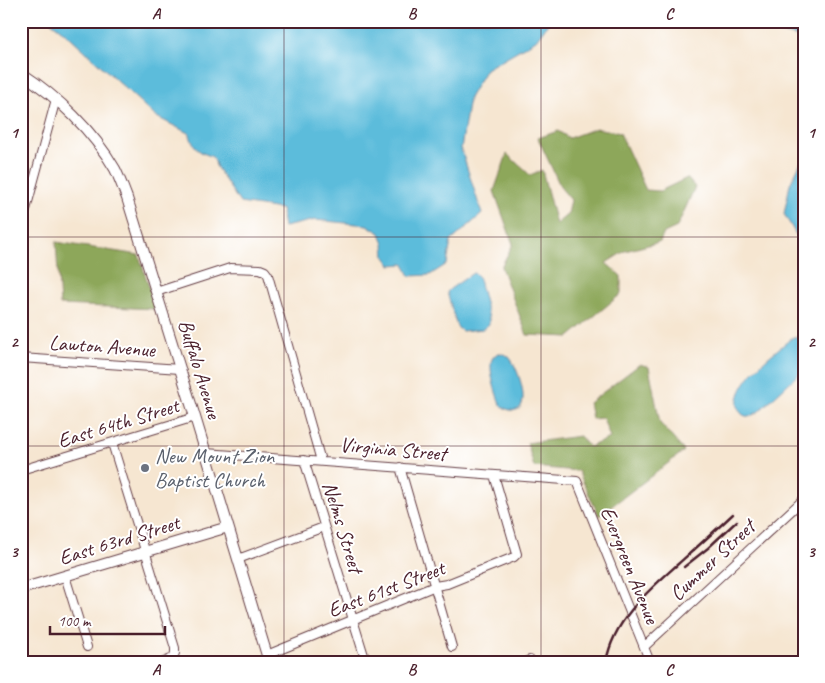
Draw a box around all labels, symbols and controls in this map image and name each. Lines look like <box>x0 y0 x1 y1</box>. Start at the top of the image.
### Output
text: A <box>152 4 162 24</box>
text: B <box>408 4 418 24</box>
text: C <box>665 4 675 24</box>
text: 1 <box>10 123 19 143</box>
text: 1 <box>807 123 816 143</box>
street label: Buffalo Avenue <box>173 316 228 423</box>
street label: Lawton Avenue <box>48 329 157 363</box>
text: 2 <box>10 332 19 352</box>
text: 2 <box>807 332 816 352</box>
street label: East 64th Street <box>54 392 184 454</box>
street label: Virginia Street <box>339 431 450 467</box>
place label: New Mount Zion Baptist Church <box>155 443 275 493</box>
marker: New Mount Zion Baptist Church <box>139 462 151 474</box>
street label: Nelms Street <box>317 478 370 579</box>
street label: Evergreen Avenue <box>595 503 666 628</box>
street label: East 63rd Street <box>56 509 184 571</box>
street label: Cummer Street <box>664 512 762 606</box>
text: 3 <box>10 542 19 562</box>
text: 3 <box>807 542 816 562</box>
street label: East 61st Street <box>324 554 450 623</box>
scale bar <box>50 603 165 635</box>
text: 100 m <box>58 612 92 631</box>
text: A <box>152 660 162 680</box>
text: B <box>408 660 418 680</box>
text: C <box>665 660 675 680</box>

